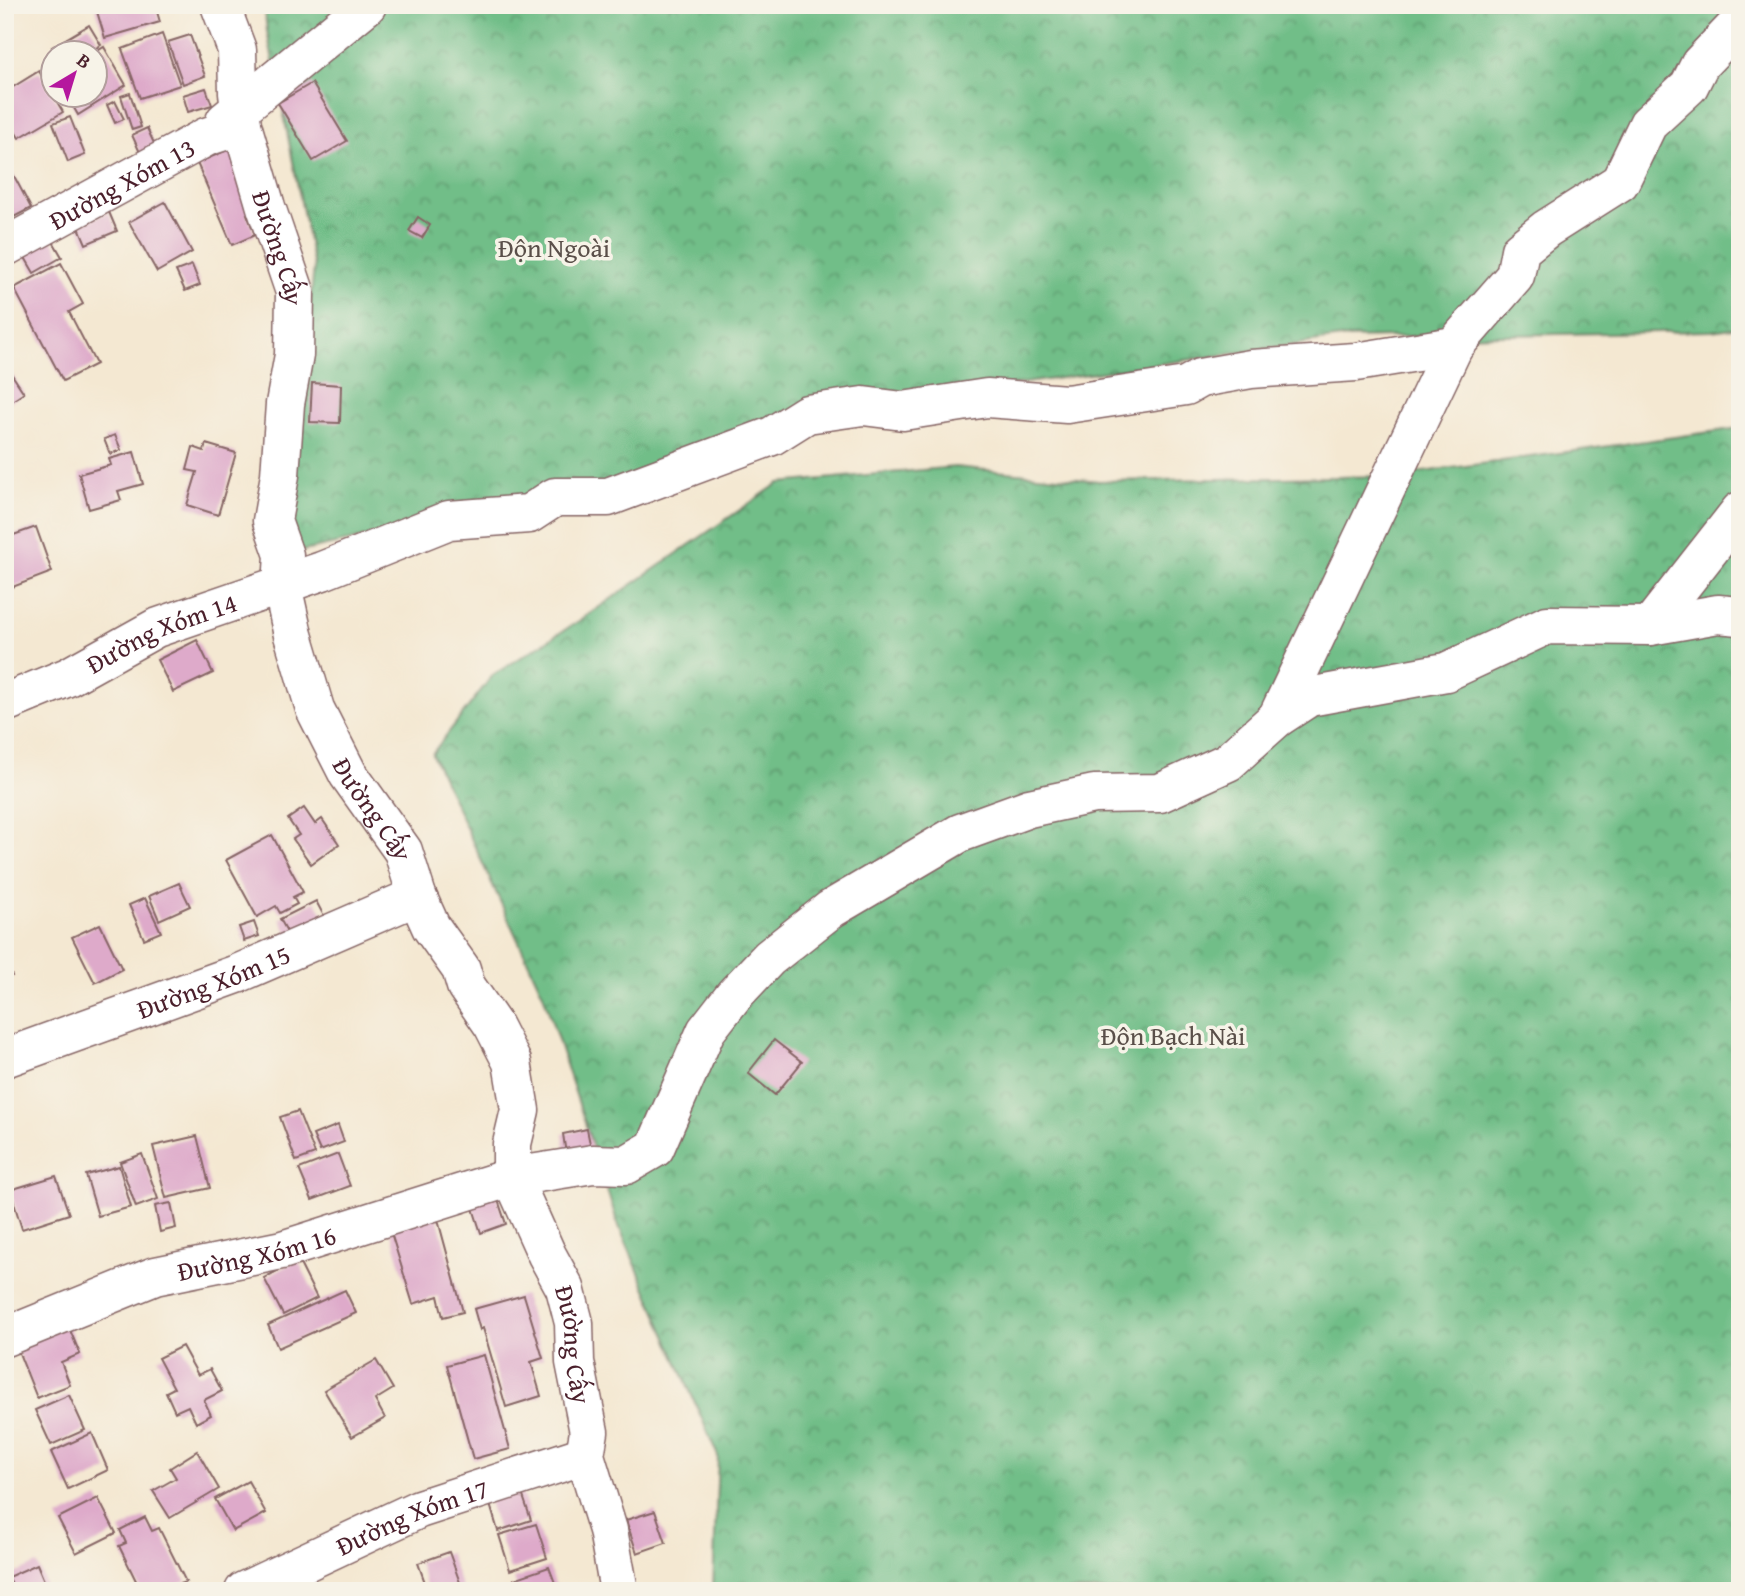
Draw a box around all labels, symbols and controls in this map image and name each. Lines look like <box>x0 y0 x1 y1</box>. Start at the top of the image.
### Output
north arrow <box>38 38 108 108</box>
text: B <box>71 46 98 75</box>
street label: Đường Xóm 13 <box>41 127 202 239</box>
street label: Đường Cấy <box>243 186 315 305</box>
park label: Độn Ngoài <box>498 228 610 267</box>
street label: Đường Xóm 14 <box>79 582 242 683</box>
street label: Đường Cấy <box>323 751 424 865</box>
street label: Đường Xóm 15 <box>131 934 296 1028</box>
park label: Độn Bạch Nài <box>1101 1016 1245 1055</box>
street label: Đường Xóm 16 <box>174 1215 340 1290</box>
street label: Đường Cấy <box>546 1281 602 1407</box>
street label: Đường Xóm 17 <box>329 1468 493 1565</box>

